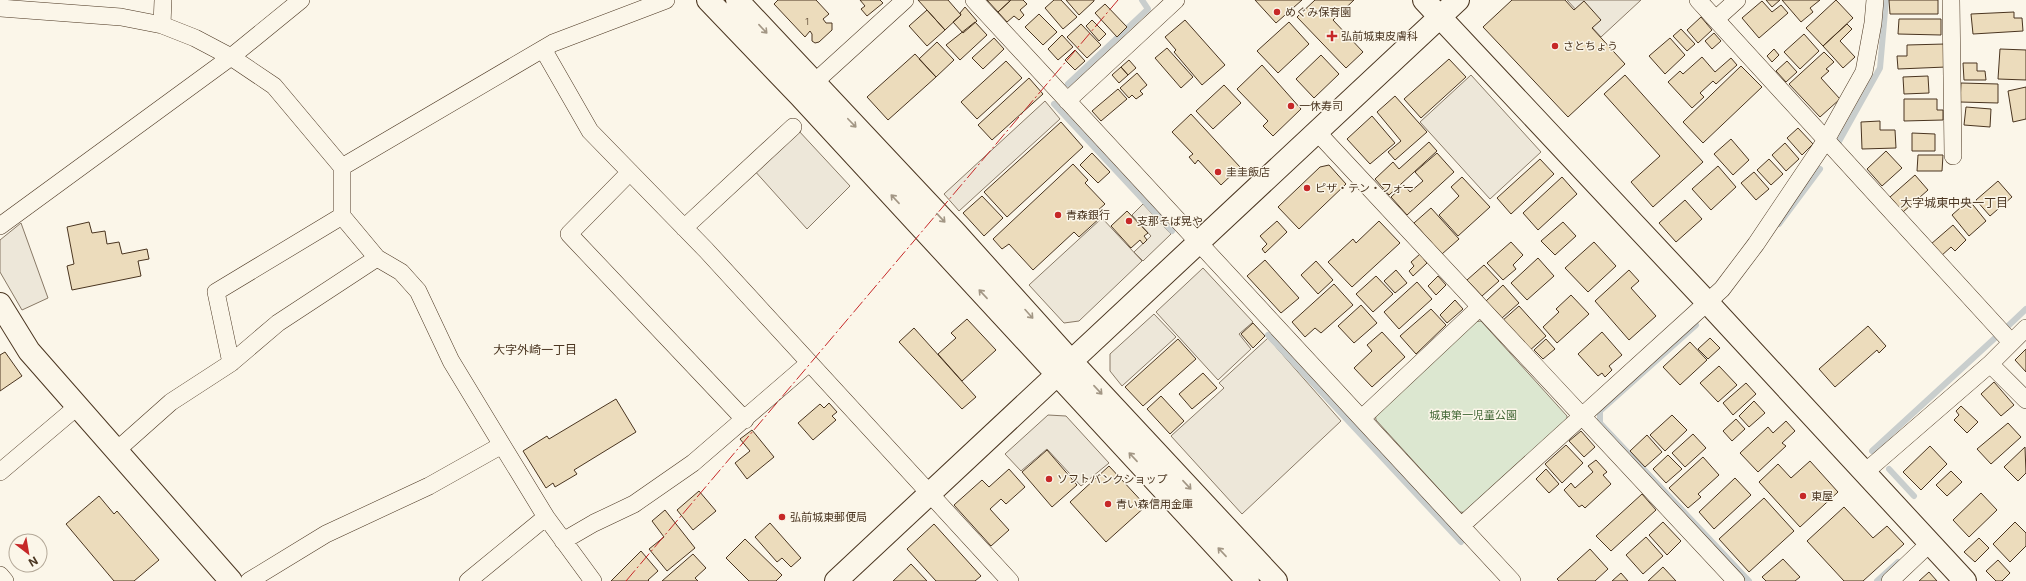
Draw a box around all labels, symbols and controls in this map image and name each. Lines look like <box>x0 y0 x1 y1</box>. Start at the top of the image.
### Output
place label: めぐみ保育園 <box>1285 5 1351 19</box>
marker: めぐみ保育園 <box>1272 7 1282 17</box>
house number: 1 <box>805 16 809 27</box>
one-way arrow <box>758 23 767 33</box>
place label: 弘前城東皮膚科 <box>1341 29 1418 43</box>
marker: 弘前城東皮膚科 <box>1326 30 1338 42</box>
place label: さとちょう <box>1563 39 1618 53</box>
marker: さとちょう <box>1550 41 1560 51</box>
place label: 一休寿司 <box>1299 99 1343 113</box>
marker: 一休寿司 <box>1286 101 1296 111</box>
one-way arrow <box>847 118 857 128</box>
place label: 圭圭飯店 <box>1226 165 1270 179</box>
marker: 圭圭飯店 <box>1213 167 1223 177</box>
place label: ピザ・テン・フォー <box>1315 181 1414 195</box>
marker: ピザ・テン・フォー <box>1302 183 1312 193</box>
one-way arrow <box>890 194 899 204</box>
district label: 大字城東中央一丁目 <box>1900 195 2008 210</box>
place label: 青森銀行 <box>1066 208 1110 222</box>
marker: 青森銀行 <box>1053 210 1063 220</box>
one-way arrow <box>937 213 946 223</box>
place label: 支那そば晃や <box>1137 214 1203 228</box>
marker: 支那そば晃や <box>1124 216 1134 226</box>
one-way arrow <box>978 289 988 299</box>
one-way arrow <box>1024 309 1034 319</box>
district label: 大字外崎一丁目 <box>493 342 577 357</box>
one-way arrow <box>1093 384 1102 394</box>
park label: 城東第一児童公園 <box>1429 408 1517 422</box>
one-way arrow <box>1129 452 1138 462</box>
place label: ソフトバンクショップ <box>1057 472 1168 486</box>
marker: ソフトバンクショップ <box>1044 474 1054 484</box>
one-way arrow <box>1182 480 1191 490</box>
place label: 東屋 <box>1811 489 1833 503</box>
marker: 東屋 <box>1798 491 1808 501</box>
place label: 青い森信用金庫 <box>1116 497 1193 511</box>
marker: 青い森信用金庫 <box>1103 499 1113 509</box>
place label: 弘前城東郵便局 <box>790 510 867 524</box>
marker: 弘前城東郵便局 <box>777 512 787 522</box>
north arrow <box>8 533 48 573</box>
one-way arrow <box>1218 548 1227 558</box>
text: N <box>26 553 40 570</box>

